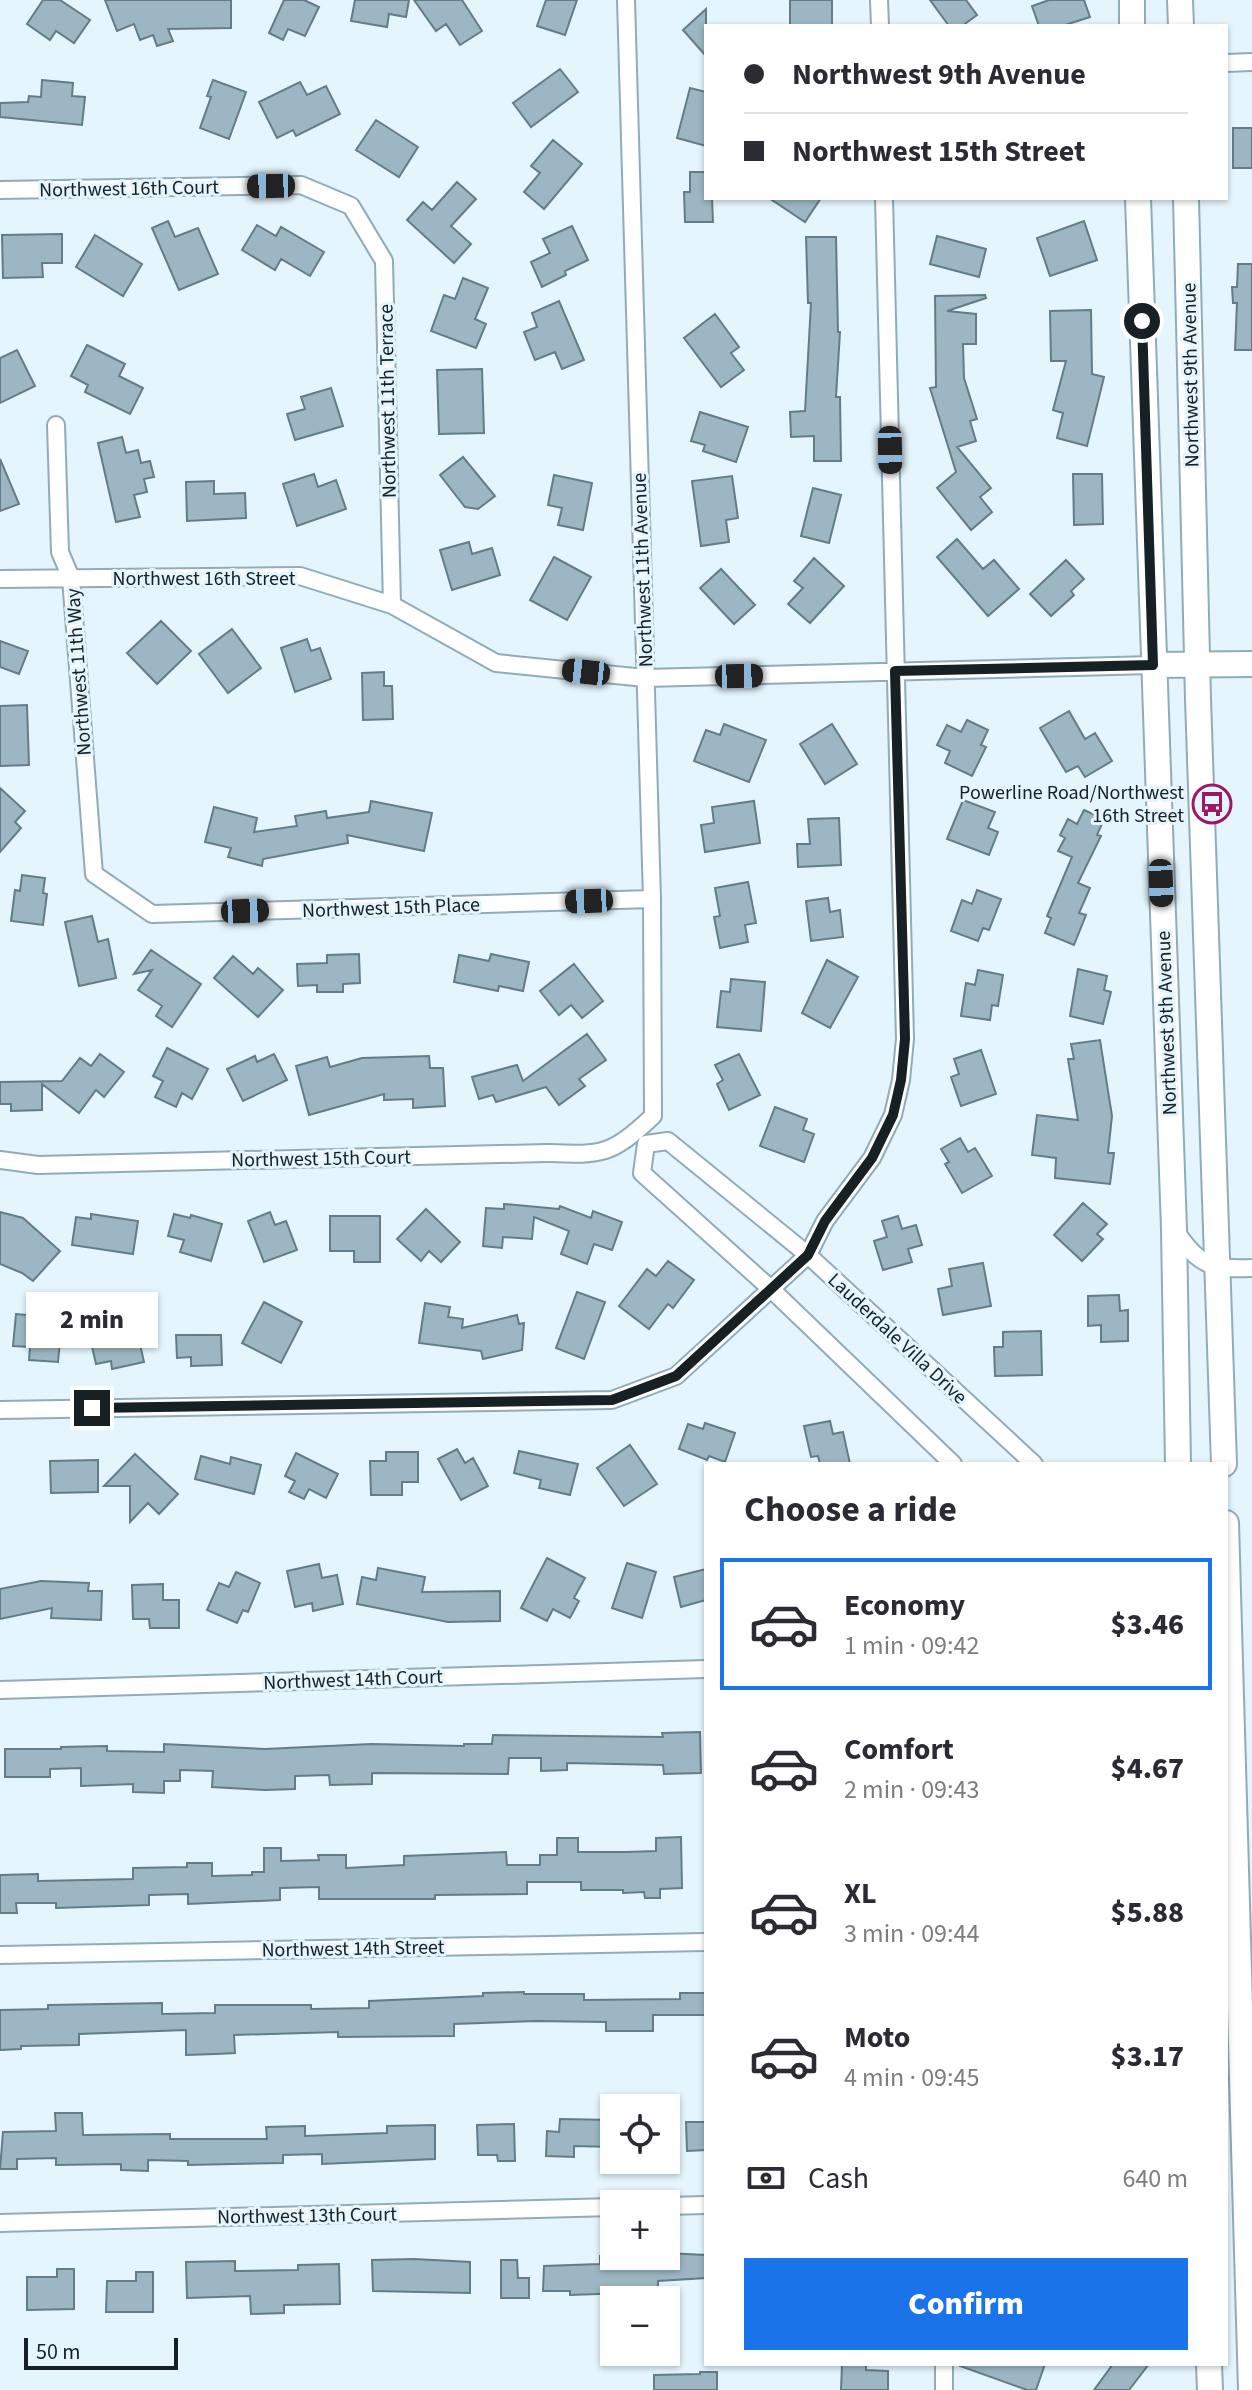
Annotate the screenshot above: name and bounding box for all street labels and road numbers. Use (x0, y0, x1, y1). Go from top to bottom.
street label: Northwest 16th Court (39, 173, 219, 205)
street label: Northwest 9th Avenue (1175, 282, 1207, 467)
street label: Northwest 11th Terrace (372, 304, 404, 498)
street label: Northwest 11th Avenue (626, 472, 660, 668)
street label: Northwest 16th Street (113, 565, 296, 593)
street label: Northwest 11th Way (59, 587, 99, 757)
street label: Northwest 15th Place (302, 891, 481, 925)
street label: Northwest 9th Avenue (1150, 930, 1184, 1116)
street label: Northwest 15th Court (231, 1143, 411, 1175)
street label: Lauderdale Villa Drive (821, 1267, 973, 1411)
street label: Northwest 14th Court (263, 1663, 444, 1697)
street label: Northwest 14th Street (261, 1933, 445, 1965)
street label: Northwest 13th Court (217, 2200, 397, 2232)

